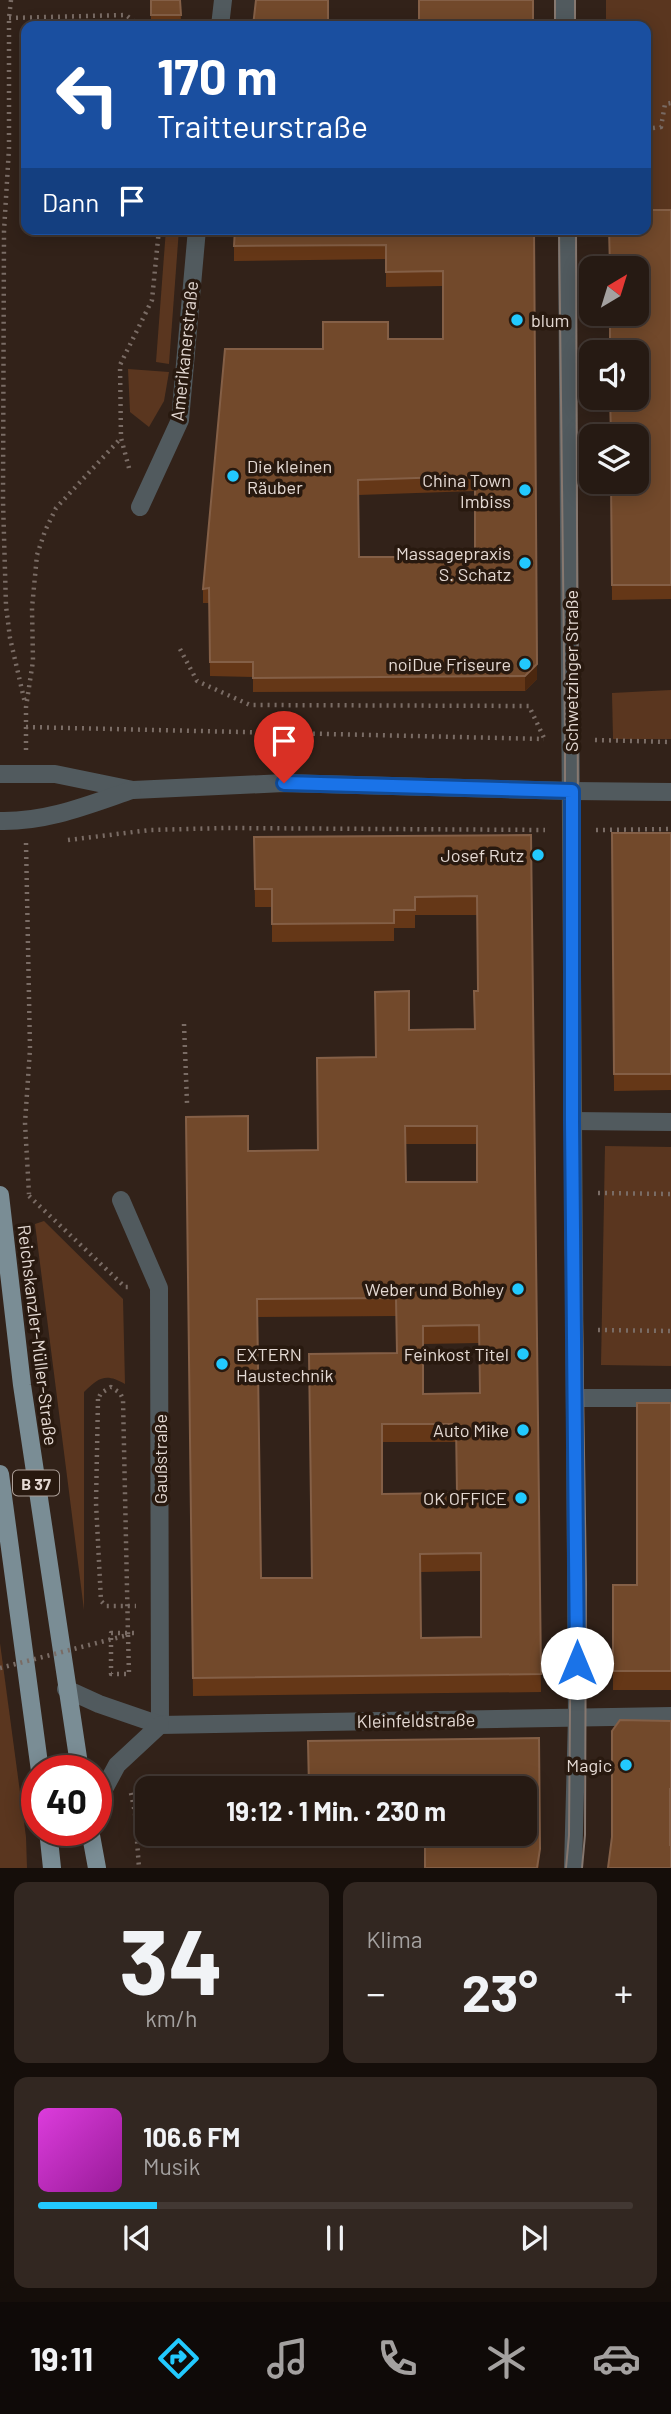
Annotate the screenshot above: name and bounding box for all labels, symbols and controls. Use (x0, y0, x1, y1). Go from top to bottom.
text: 170 m (157, 46, 277, 105)
icon: left (42, 49, 133, 140)
text: Traitteurstraße (157, 106, 368, 144)
icon: arrive (113, 182, 151, 220)
text: Dann (42, 186, 99, 217)
north arrow (579, 256, 649, 326)
map controls (579, 256, 649, 494)
street label: Amerikanerstraße (166, 280, 202, 422)
place label: blum (531, 309, 570, 331)
marker: blum (509, 312, 525, 328)
button: sound (579, 340, 649, 410)
button: layers (579, 424, 649, 494)
place label: Die kleinen Räuber (247, 455, 332, 498)
marker: Die kleinen Räuber (225, 468, 241, 484)
place label: China Town Imbiss (422, 469, 511, 512)
marker: China Town Imbiss (517, 482, 533, 498)
place label: Massagepraxis S. Schatz (396, 542, 511, 585)
marker: Massagepraxis S. Schatz (517, 555, 533, 571)
street label: Schwetzinger Straße (560, 590, 582, 752)
place label: noiDue Friseure (388, 653, 511, 675)
marker: noiDue Friseure (517, 656, 533, 672)
pin (254, 711, 314, 783)
icon: arrive (265, 722, 303, 760)
place label: Josef Rutz (440, 844, 524, 866)
marker: Josef Rutz (530, 847, 546, 863)
street label: Reichskanzler-Müller-Straße (14, 1223, 62, 1447)
place label: Weber und Bohley (365, 1278, 504, 1300)
marker: Weber und Bohley (510, 1281, 526, 1297)
place label: EXTERN Haustechnik (236, 1343, 334, 1386)
place label: Feinkost Titel (404, 1343, 509, 1365)
marker: Feinkost Titel (515, 1346, 531, 1362)
marker: EXTERN Haustechnik (214, 1356, 230, 1372)
street label: Gaußstraße (149, 1414, 171, 1504)
place label: Auto Mike (433, 1419, 509, 1441)
marker: Auto Mike (515, 1422, 531, 1438)
road number: B 37 (13, 1470, 59, 1496)
place label: OK OFFICE (423, 1487, 507, 1509)
marker: OK OFFICE (513, 1490, 529, 1506)
position arrow (540, 1626, 614, 1700)
street label: Kleinfeldstraße (356, 1708, 476, 1732)
place label: Magic (566, 1754, 612, 1776)
speed limit sign: 40 (21, 1755, 112, 1846)
marker: Magic (618, 1757, 634, 1773)
text: 19:12 · 1 Min. · 230 m (226, 1795, 446, 1826)
text: 34 (119, 1904, 223, 2013)
text: Klima (367, 1925, 422, 1953)
text: 23° (462, 1960, 538, 2022)
text: − (367, 1969, 386, 2015)
text: + (614, 1969, 633, 2015)
text: km/h (145, 2004, 197, 2032)
text: 106.6 FM (143, 2121, 240, 2152)
text: Musik (143, 2152, 200, 2180)
icon: previous (118, 2219, 156, 2257)
icon: pause (316, 2219, 354, 2257)
icon: next (515, 2219, 553, 2257)
icon: directions (154, 2334, 203, 2383)
icon: music (263, 2334, 312, 2383)
icon: phone (373, 2334, 422, 2383)
icon: climate (482, 2334, 531, 2383)
icon: car (592, 2334, 641, 2383)
text: 19:11 (30, 2339, 93, 2377)

